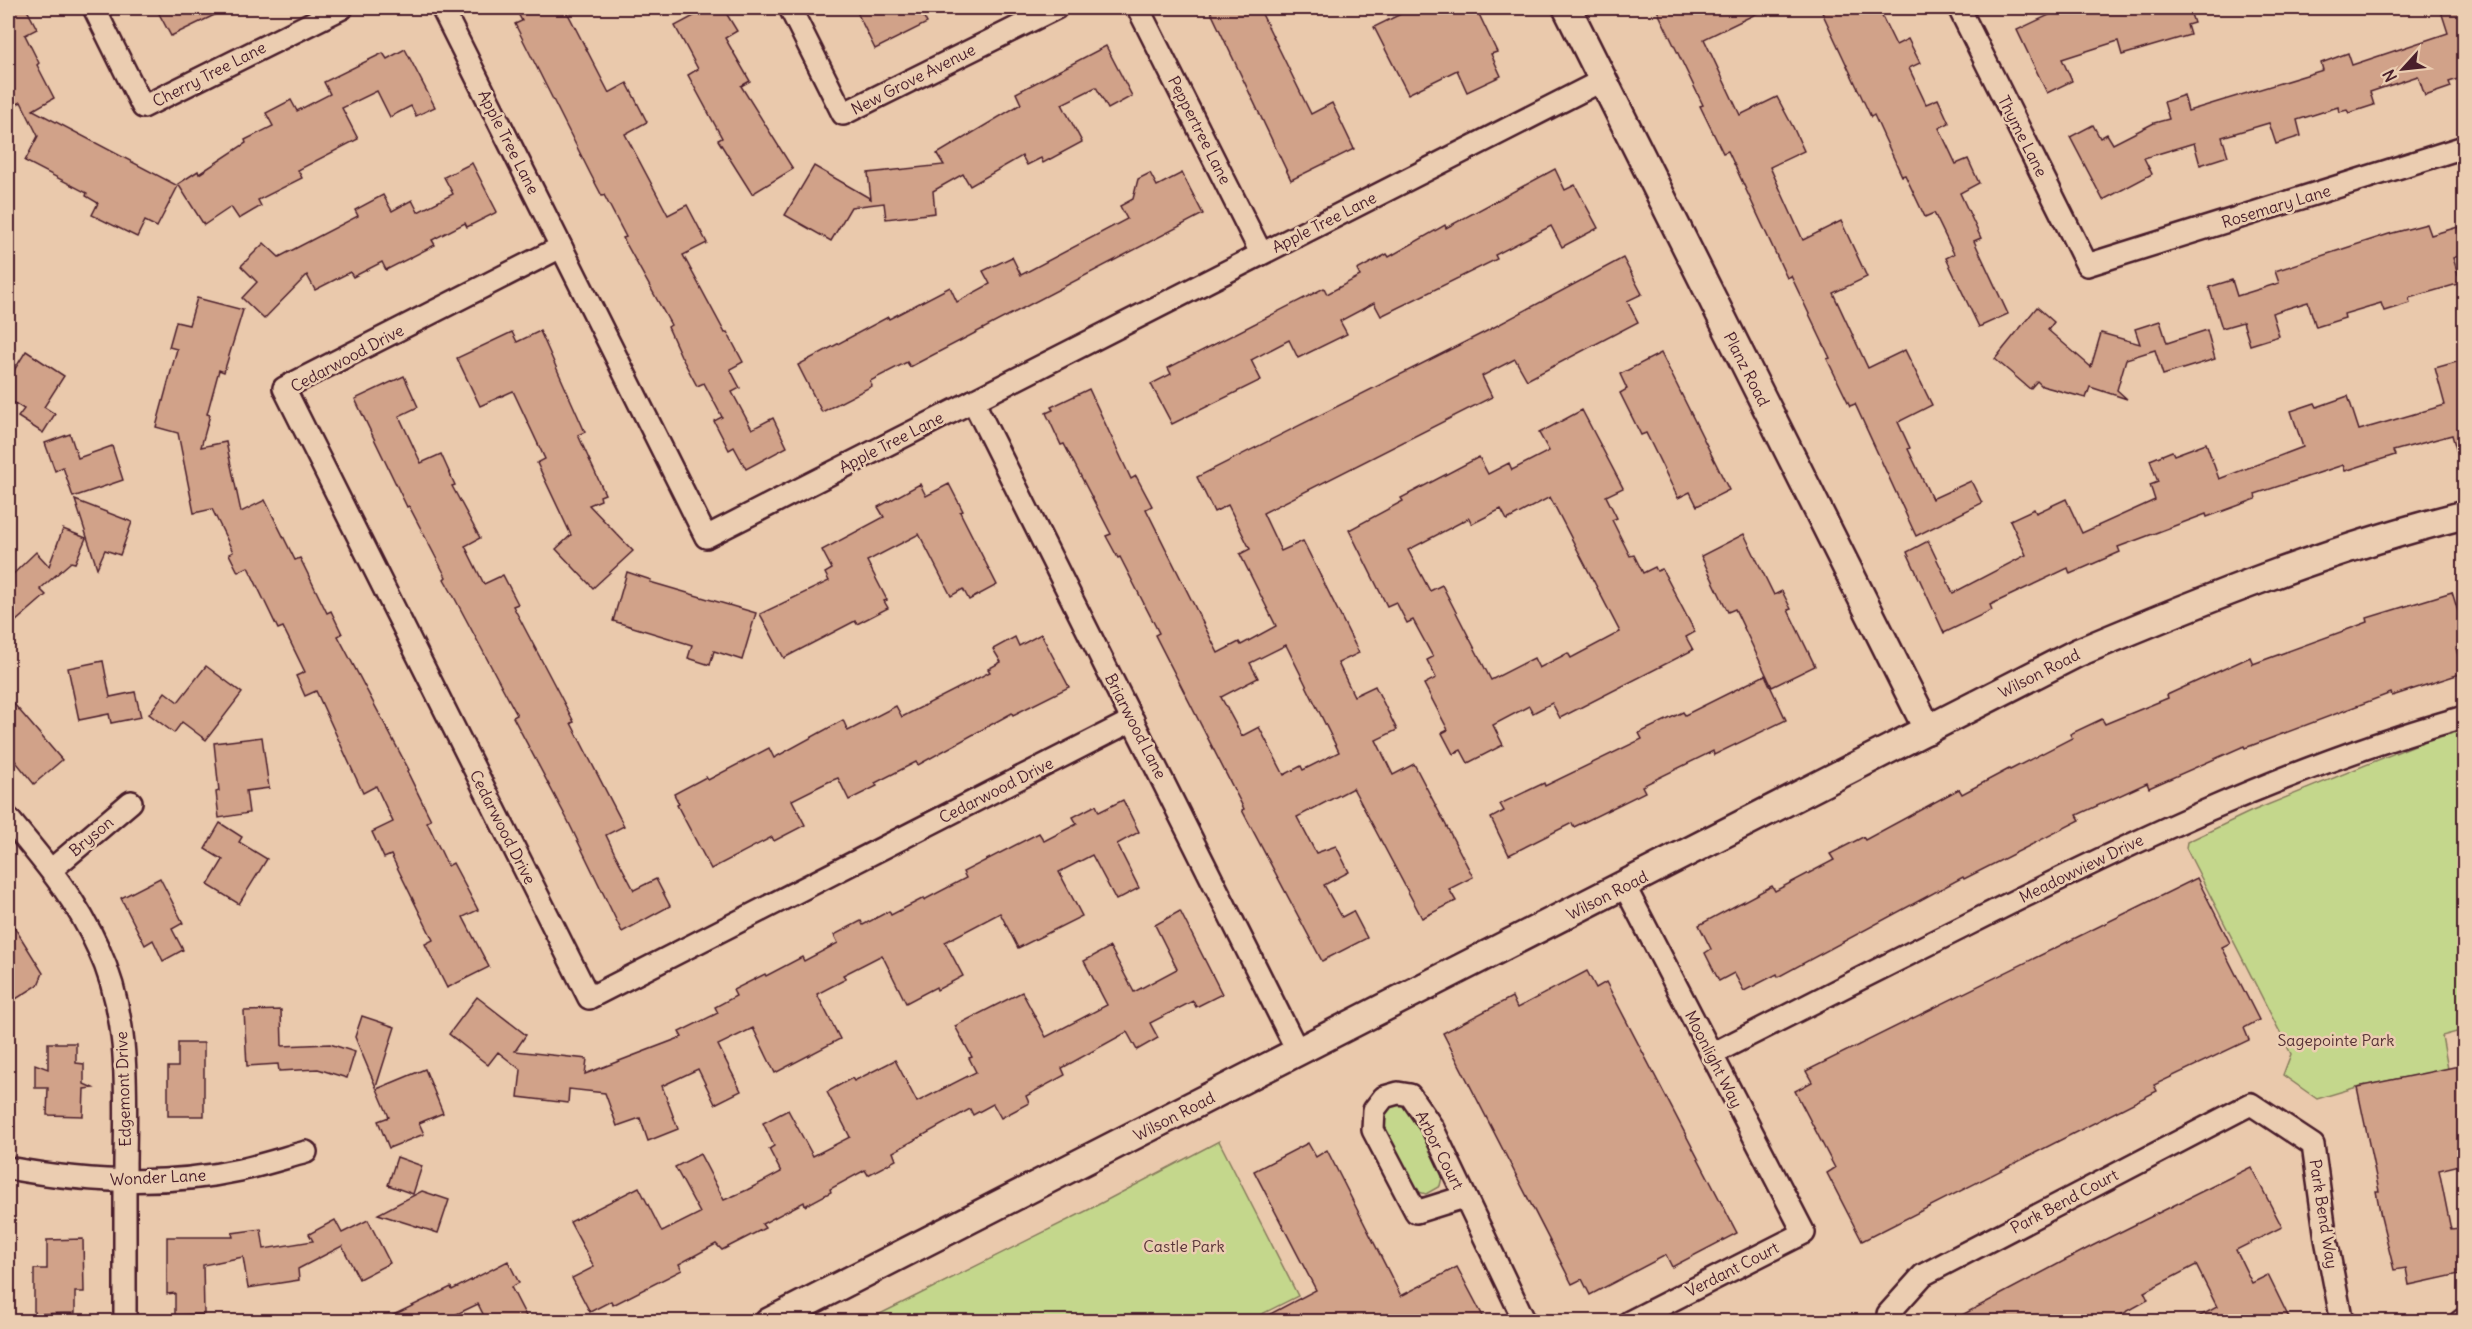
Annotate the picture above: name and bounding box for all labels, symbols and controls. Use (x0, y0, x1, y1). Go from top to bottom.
street label: Cherry Tree Lane (149, 37, 269, 111)
street label: New Grove Avenue (848, 39, 978, 119)
north arrow (2373, 39, 2433, 99)
text: N (2378, 66, 2401, 85)
street label: Peppertree Lane (1164, 72, 1236, 188)
street label: Apple Tree Lane (474, 86, 544, 198)
street label: Thyme Lane (1994, 92, 2052, 180)
street label: Rosemary Lane (2219, 180, 2333, 232)
street label: Apple Tree Lane (1268, 187, 1380, 257)
street label: Cedarwood Drive (287, 320, 407, 396)
street label: Planz Road (1720, 329, 1774, 409)
street label: Apple Tree Lane (835, 407, 947, 477)
street label: Wilson Road (1995, 644, 2083, 702)
street label: Briarwood Lane (1101, 670, 1171, 782)
street label: Cedarwood Drive (936, 753, 1056, 827)
street label: Cedarwood Drive (466, 767, 540, 887)
street label: Bryson (65, 812, 117, 860)
street label: Meadowview Drive (2016, 829, 2146, 907)
street label: Wilson Road (1563, 866, 1651, 924)
street label: Moonlight Way (1681, 1007, 1747, 1111)
park label: Sagepointe Park (2277, 1030, 2395, 1050)
street label: Edgemont Drive (111, 1031, 135, 1147)
street label: Wilson Road (1130, 1087, 1218, 1145)
street label: Arbor Court (1412, 1107, 1469, 1193)
street label: Park Bend Way (2305, 1158, 2343, 1270)
street label: Wonder Lane (109, 1164, 207, 1190)
street label: Park Bend Court (2007, 1164, 2122, 1238)
park label: Castle Park (1143, 1236, 1225, 1256)
street label: Verdant Court (1682, 1237, 1782, 1301)

